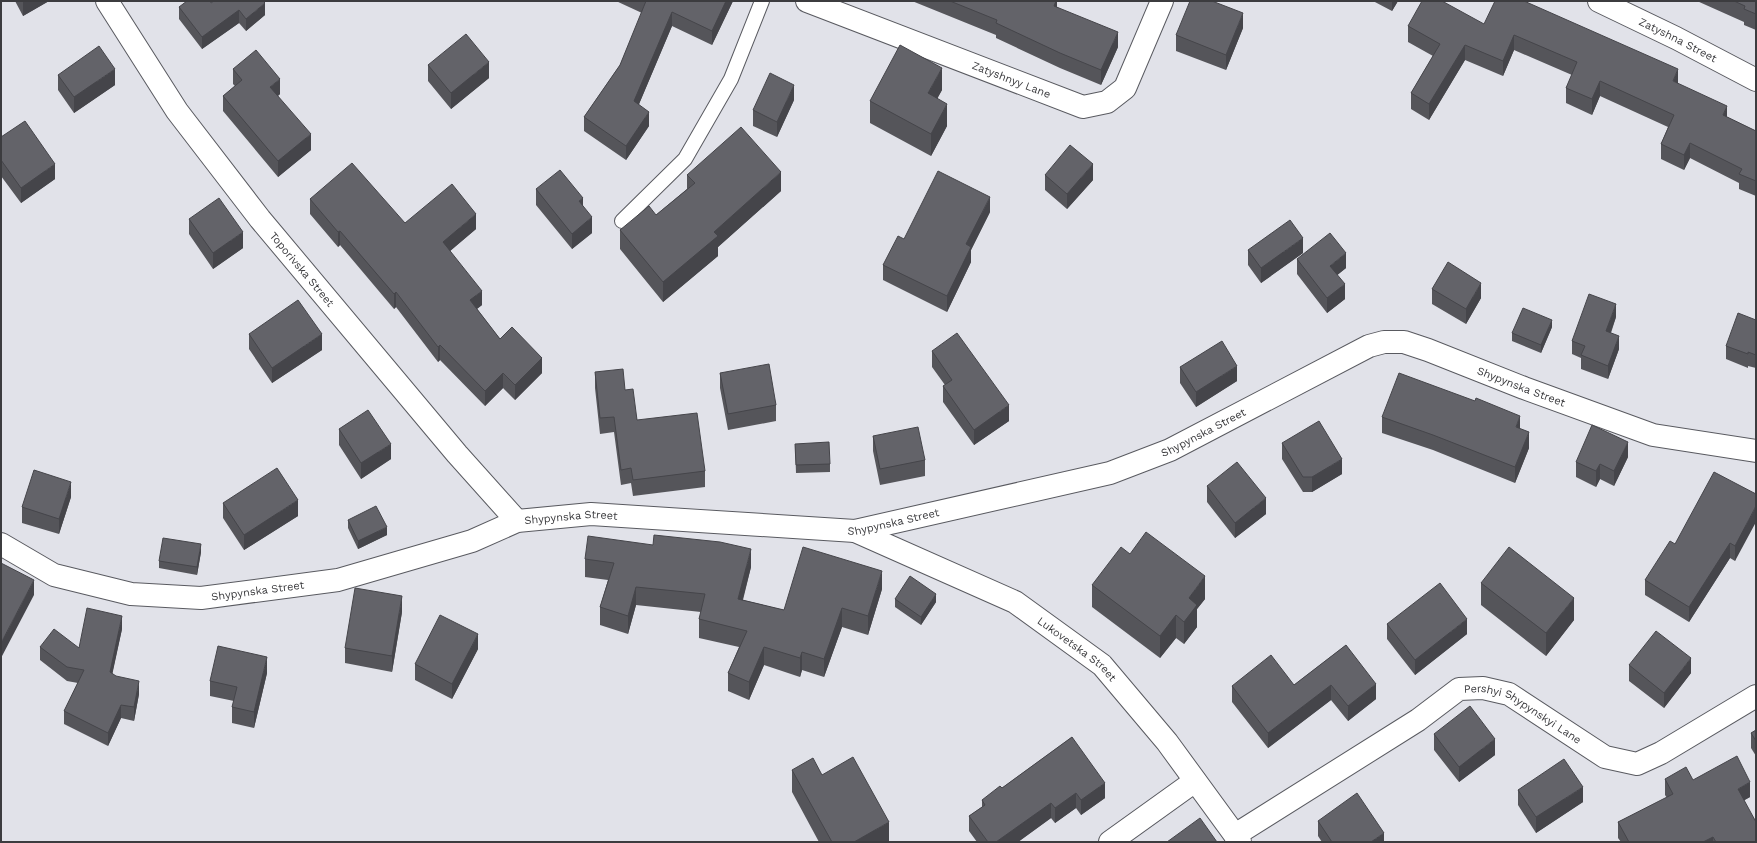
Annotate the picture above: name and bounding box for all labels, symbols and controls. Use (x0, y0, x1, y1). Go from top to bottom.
street label: Zatyshna Street (1637, 15, 1719, 65)
street label: Zatyshnyy Lane (970, 59, 1053, 101)
street label: Toporivska Street (267, 229, 337, 309)
street label: Shypynska Street (1475, 364, 1568, 409)
street label: Shypynska Street (1159, 405, 1248, 459)
street label: Shypynska Street (847, 505, 941, 537)
street label: Shypynska Street (524, 507, 618, 527)
street label: Shypynska Street (210, 578, 305, 603)
street label: Lukovetska Street (1035, 614, 1120, 684)
street label: Pershyi Shypynskyi Lane (1464, 681, 1584, 746)

